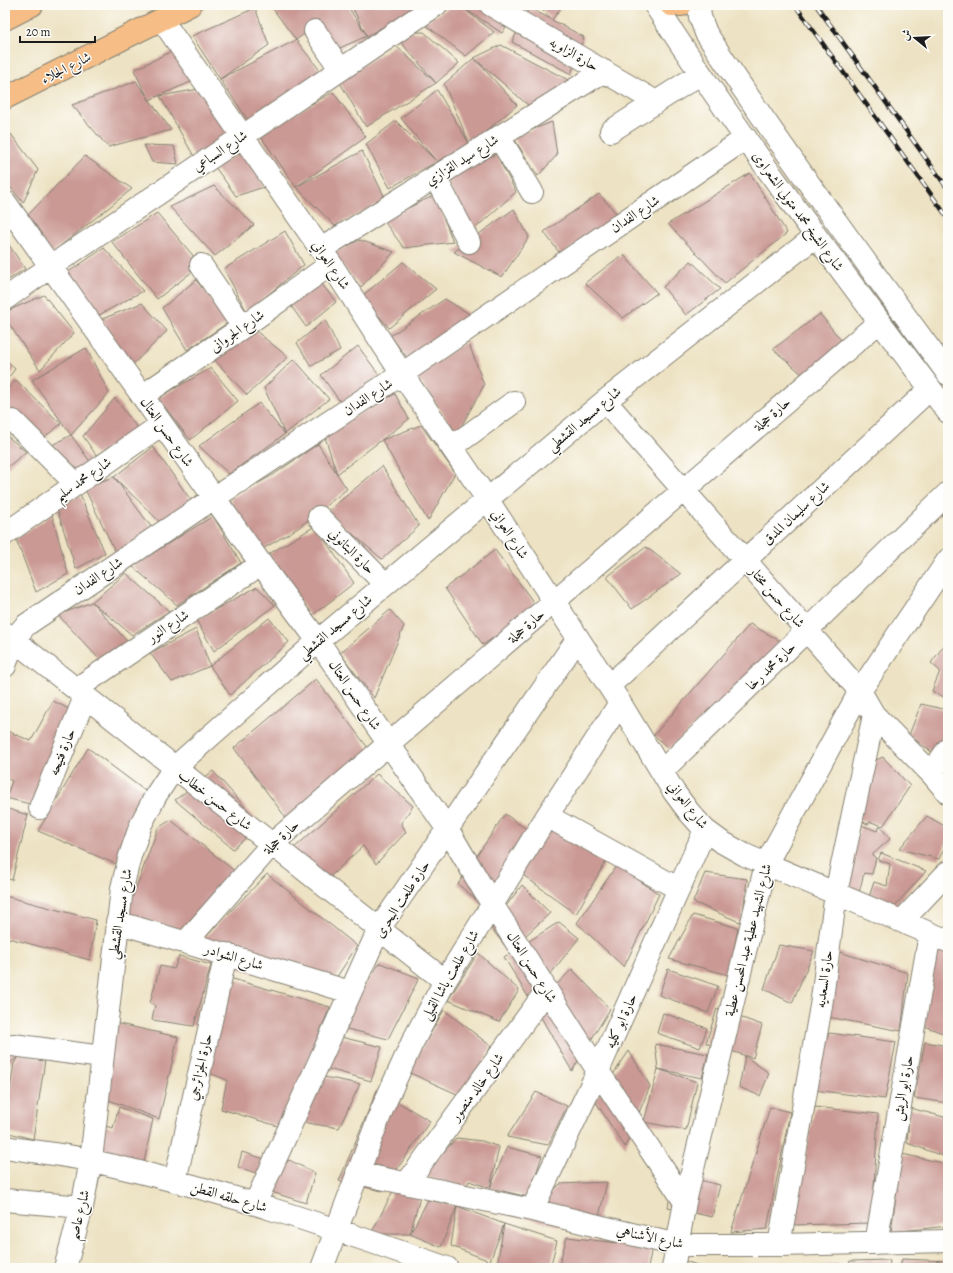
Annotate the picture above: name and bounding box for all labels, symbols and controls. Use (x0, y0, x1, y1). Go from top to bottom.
scale bar (20, 18, 95, 44)
north arrow (895, 18, 935, 58)
text: 20 m (26, 24, 50, 40)
text: ش (897, 27, 915, 43)
street label: حارة الزاويه (546, 32, 602, 76)
street label: شارع الجلاء (38, 47, 95, 90)
street label: شارع السباعي (189, 126, 252, 178)
street label: شارع سيد القزازي (422, 130, 503, 192)
street label: شارع الشيخ محمد متولي الشعراوى (745, 147, 848, 277)
street label: شارع الفدان (607, 191, 664, 239)
street label: شارع العواني (306, 237, 355, 295)
street label: شارع الجروانى (206, 305, 269, 358)
street label: شارع الفدان (340, 374, 398, 422)
street label: شارع مسجد القشطي (543, 382, 627, 458)
street label: شارع حسن العتال (134, 393, 198, 472)
street label: حارة حجلة (749, 393, 795, 436)
street label: شارع محمد سليم (51, 452, 117, 509)
street label: شارع سليمان المدق (758, 477, 835, 551)
street label: شارع العواني (485, 505, 533, 564)
street label: حارة البتانوني (323, 524, 379, 580)
street label: شارع الفدان (70, 553, 127, 601)
street label: شارع حسن مختار (742, 560, 809, 633)
street label: شارع مسجد القشطي (294, 590, 378, 666)
street label: شارع النور (142, 605, 194, 650)
street label: حارة حجلة (503, 605, 549, 648)
street label: حارة محمد رخا (742, 638, 800, 694)
street label: شارع حسن العتال (323, 656, 386, 735)
street label: حارة فتيحه (44, 726, 80, 778)
street label: شارع حسن خطاب (173, 765, 256, 836)
street label: شارع العواني (662, 777, 713, 834)
street label: حارة حجلة (258, 815, 303, 859)
street label: حارة طلعت البحرى (370, 856, 434, 942)
street label: شارع الشهيد عطية عبد المحسن عطية (720, 862, 778, 1019)
street label: شارع مسجد القشطي (103, 867, 140, 961)
street label: شارع طلعت باشا القبلى (416, 926, 485, 1025)
street label: شارع حسن العتال (501, 928, 562, 1008)
street label: شارع الشوادر (200, 939, 266, 977)
street label: حارة السعديه (811, 949, 837, 1009)
street label: حارة ابو كليه (600, 991, 642, 1051)
street label: حارة الجزائرجي (183, 1032, 219, 1103)
street label: شارع خالد منصور (445, 1049, 510, 1128)
street label: حارة ابو الريش (888, 1054, 918, 1122)
street label: شارع حلقه القطن (188, 1177, 270, 1219)
street label: شارع عاصم (64, 1188, 98, 1243)
street label: شارع الأشناهي (614, 1220, 686, 1255)

